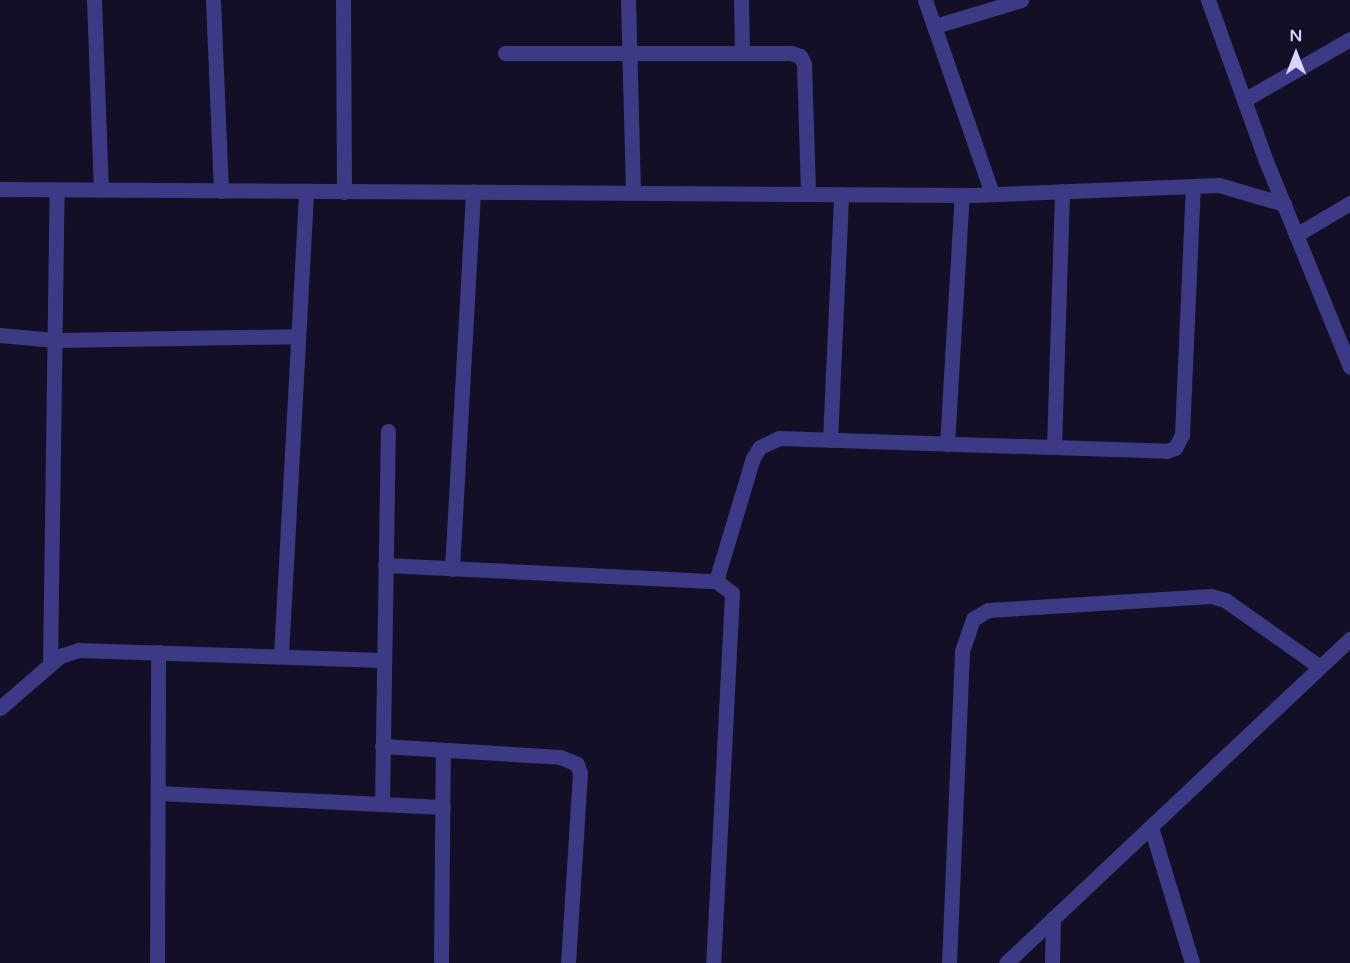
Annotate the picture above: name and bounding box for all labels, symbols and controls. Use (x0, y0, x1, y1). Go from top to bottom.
north arrow (1266, 24, 1326, 84)
text: N (1290, 26, 1302, 46)

